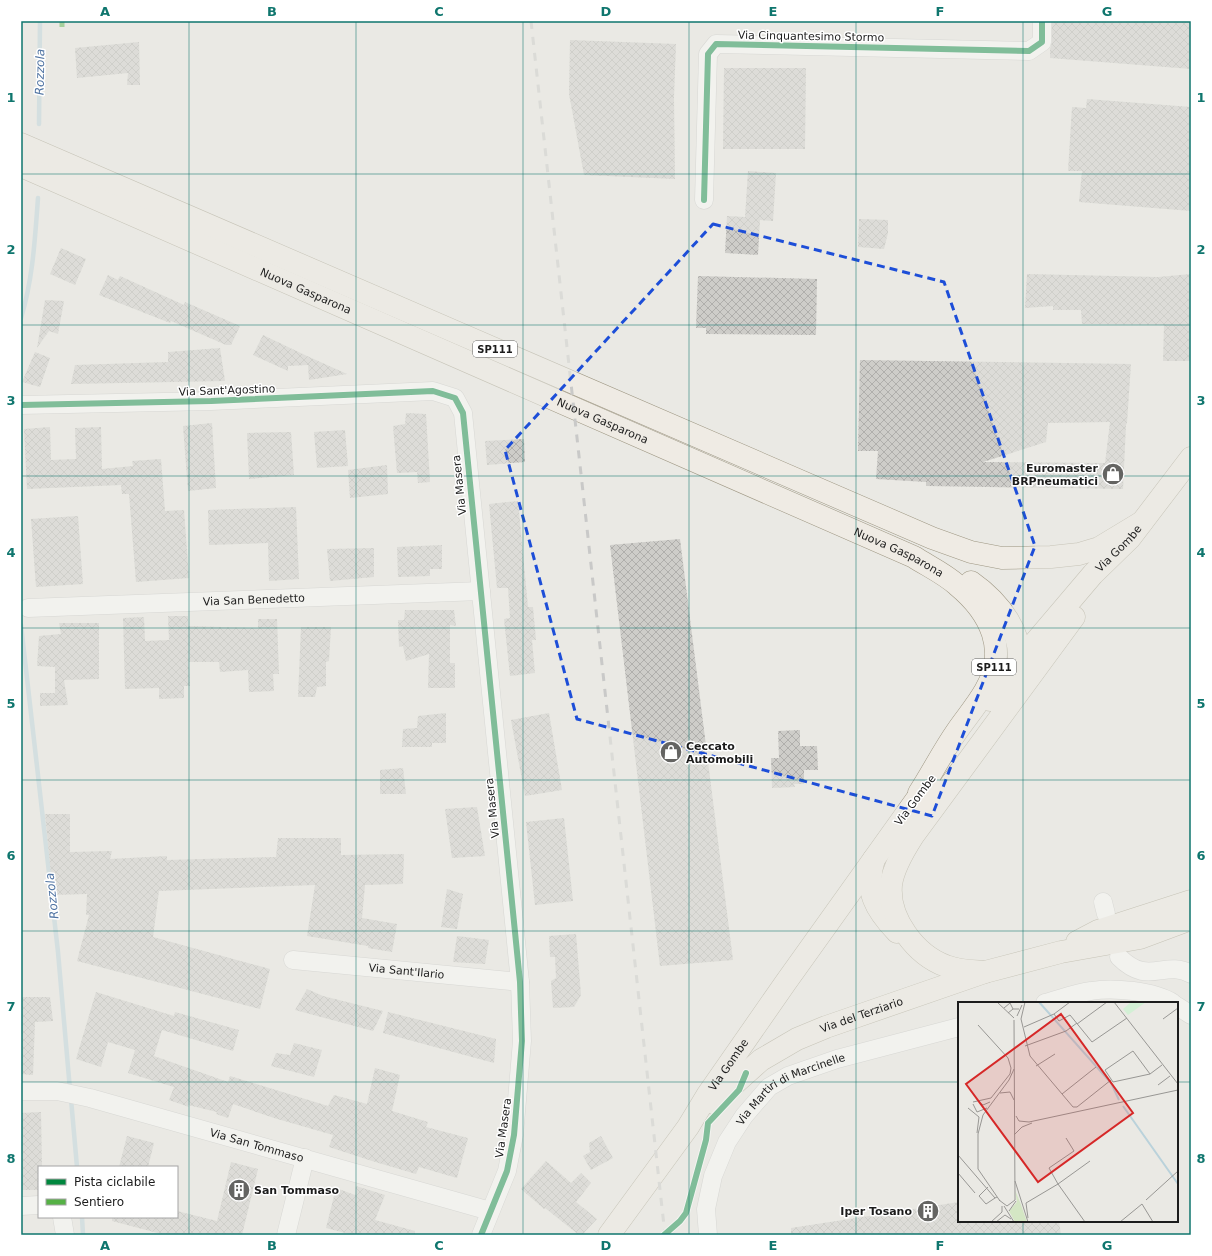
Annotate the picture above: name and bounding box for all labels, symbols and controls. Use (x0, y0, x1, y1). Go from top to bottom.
text: A (100, 4, 110, 19)
text: B (267, 4, 277, 19)
text: C (434, 4, 444, 19)
text: D (601, 4, 612, 19)
text: E (769, 4, 777, 19)
text: F (936, 4, 944, 19)
text: G (1102, 4, 1112, 19)
street label: Via Cinquantesimo Stormo (738, 29, 885, 44)
water label: Rozzola (33, 49, 47, 95)
text: 1 (6, 90, 16, 105)
text: 1 (1196, 90, 1206, 105)
text: 2 (6, 242, 16, 257)
text: 2 (1196, 242, 1206, 257)
street label: Nuova Gasparona (258, 266, 353, 317)
road number: SP111 (473, 341, 517, 357)
street label: Via Sant'Agostino (178, 382, 276, 399)
text: 3 (6, 393, 16, 408)
text: 3 (1196, 393, 1206, 408)
street label: Nuova Gasparona (555, 395, 650, 447)
street label: Via Masera (450, 454, 469, 516)
shop icon: Euromaster BRPneumatici (1100, 461, 1126, 487)
place label: Euromaster BRPneumatici (1012, 462, 1099, 488)
street label: Via Gombe (1093, 522, 1145, 575)
street label: Nuova Gasparona (852, 525, 946, 580)
text: 4 (6, 545, 16, 560)
text: 4 (1196, 545, 1206, 560)
street label: Via San Benedetto (203, 592, 305, 608)
road number: SP111 (972, 659, 1016, 675)
text: 5 (6, 696, 16, 711)
text: 5 (1196, 696, 1206, 711)
shop icon: Ceccato Automobili (658, 739, 684, 765)
place label: Ceccato Automobili (686, 740, 753, 766)
street label: Via Gombe (892, 772, 939, 828)
street label: Via Masera (483, 777, 502, 839)
text: 6 (6, 848, 16, 863)
text: 6 (1196, 848, 1206, 863)
water label: Rozzola (43, 872, 61, 920)
street label: Via Sant'Ilario (368, 961, 445, 982)
street label: Via del Terziario (818, 995, 905, 1036)
text: 7 (6, 999, 16, 1014)
text: 7 (1196, 999, 1206, 1014)
inset map (958, 1002, 1178, 1222)
street label: Via Gombe (706, 1036, 751, 1094)
street label: Via Martiri di Marcinelle (734, 1051, 847, 1128)
street label: Via Masera (493, 1097, 514, 1159)
street label: Via San Tommaso (208, 1126, 305, 1165)
text: 8 (6, 1151, 16, 1166)
text: 8 (1196, 1151, 1206, 1166)
legend (38, 1166, 178, 1218)
text: Pista ciclabile (74, 1175, 155, 1189)
building icon: San Tommaso (226, 1177, 252, 1203)
place label: San Tommaso (254, 1184, 339, 1197)
text: Sentiero (74, 1195, 124, 1209)
building icon: Iper Tosano (915, 1198, 941, 1224)
place label: Iper Tosano (840, 1205, 912, 1218)
text: A (100, 1238, 110, 1253)
text: B (267, 1238, 277, 1253)
text: C (434, 1238, 444, 1253)
text: D (601, 1238, 612, 1253)
text: E (769, 1238, 777, 1253)
text: F (936, 1238, 944, 1253)
text: G (1102, 1238, 1112, 1253)

